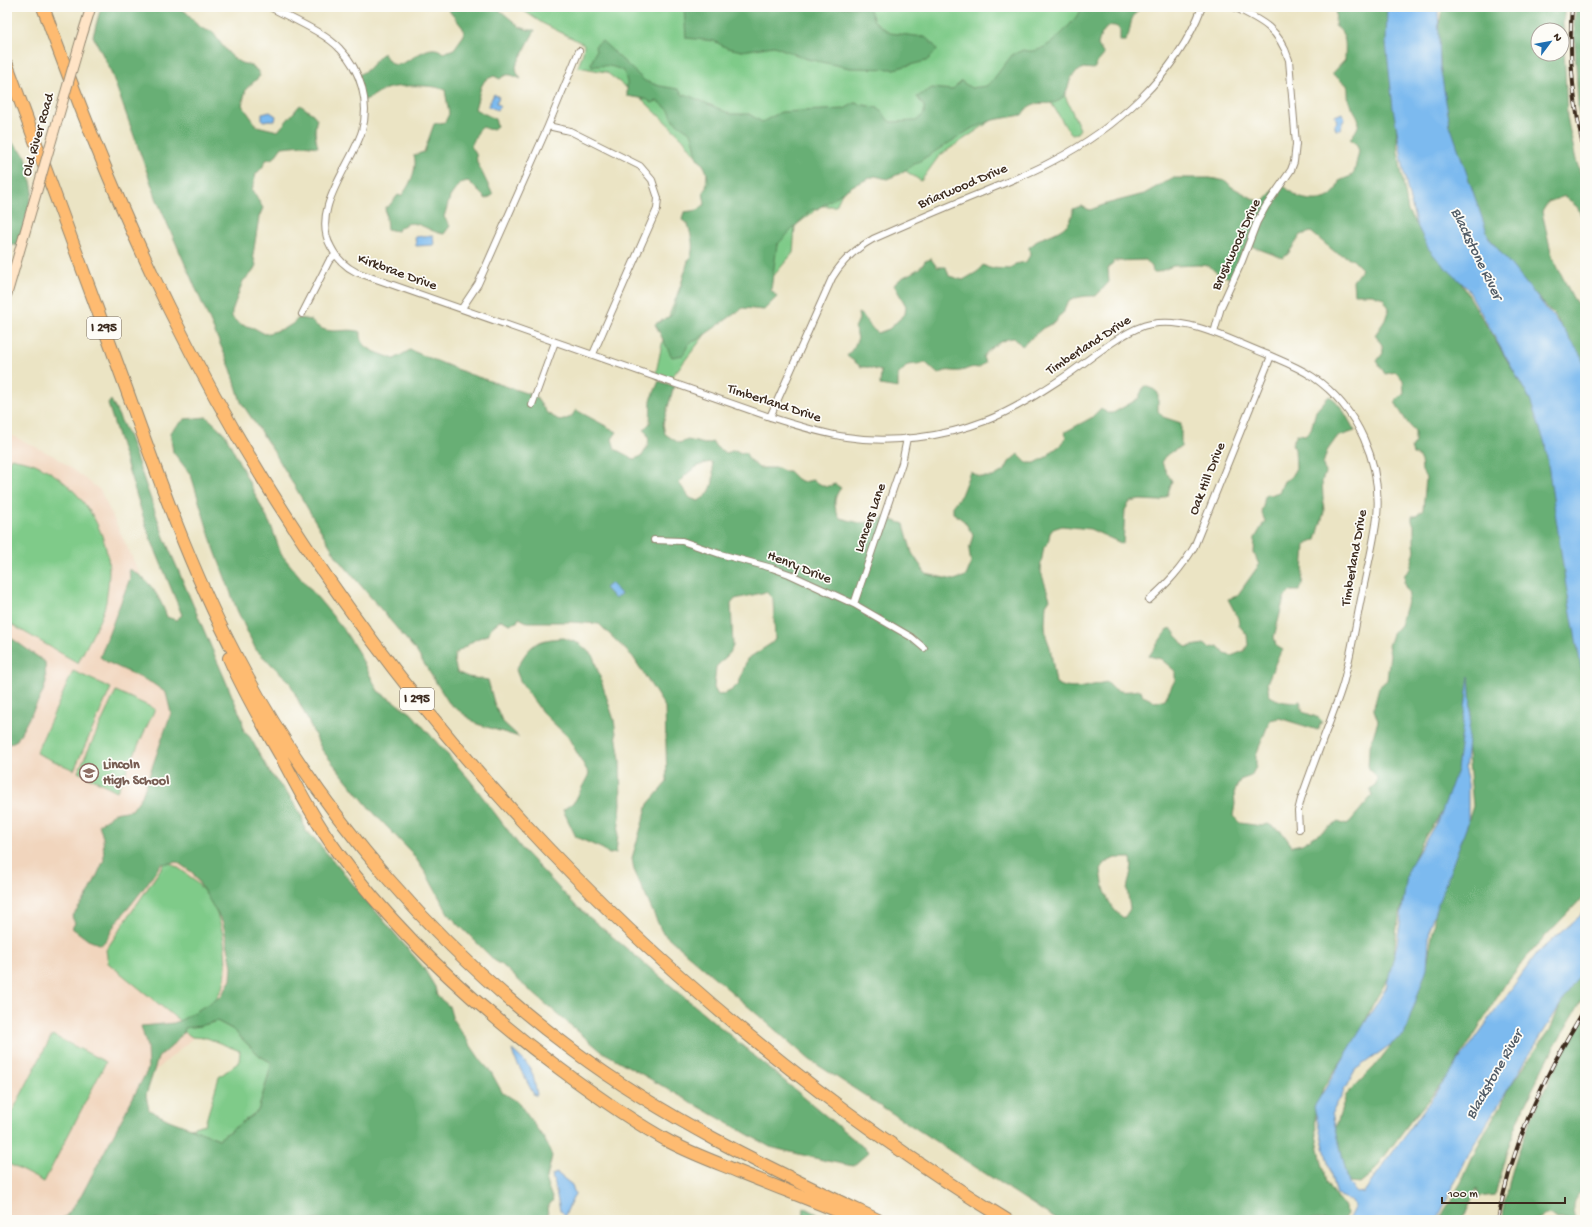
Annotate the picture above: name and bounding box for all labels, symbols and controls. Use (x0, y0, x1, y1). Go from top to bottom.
north arrow (1530, 22, 1570, 62)
text: N (1550, 32, 1564, 44)
street label: Old River Road (19, 90, 59, 179)
street label: Briarwood Drive (915, 160, 1011, 214)
street label: Brushwood Drive (1208, 196, 1266, 294)
water label: Blackstone River (1446, 205, 1507, 305)
street label: Kirkbrae Drive (355, 251, 440, 295)
street label: Timberland Drive (1043, 312, 1135, 380)
road number: I 295 (87, 317, 121, 339)
street label: Timberland Drive (724, 381, 824, 427)
street label: Oak Hill Drive (1186, 440, 1231, 518)
street label: Lancers Lane (851, 481, 891, 555)
street label: Timberland Drive (1338, 508, 1372, 608)
street label: Henry Drive (765, 547, 834, 589)
road number: I 295 (400, 688, 434, 710)
place label: Lincoln High School (103, 757, 169, 790)
school or university icon: Lincoln High School (78, 762, 100, 784)
water label: Blackstone River (1462, 1025, 1529, 1123)
scale bar (1442, 1179, 1565, 1205)
text: 100 m (1447, 1188, 1478, 1202)

